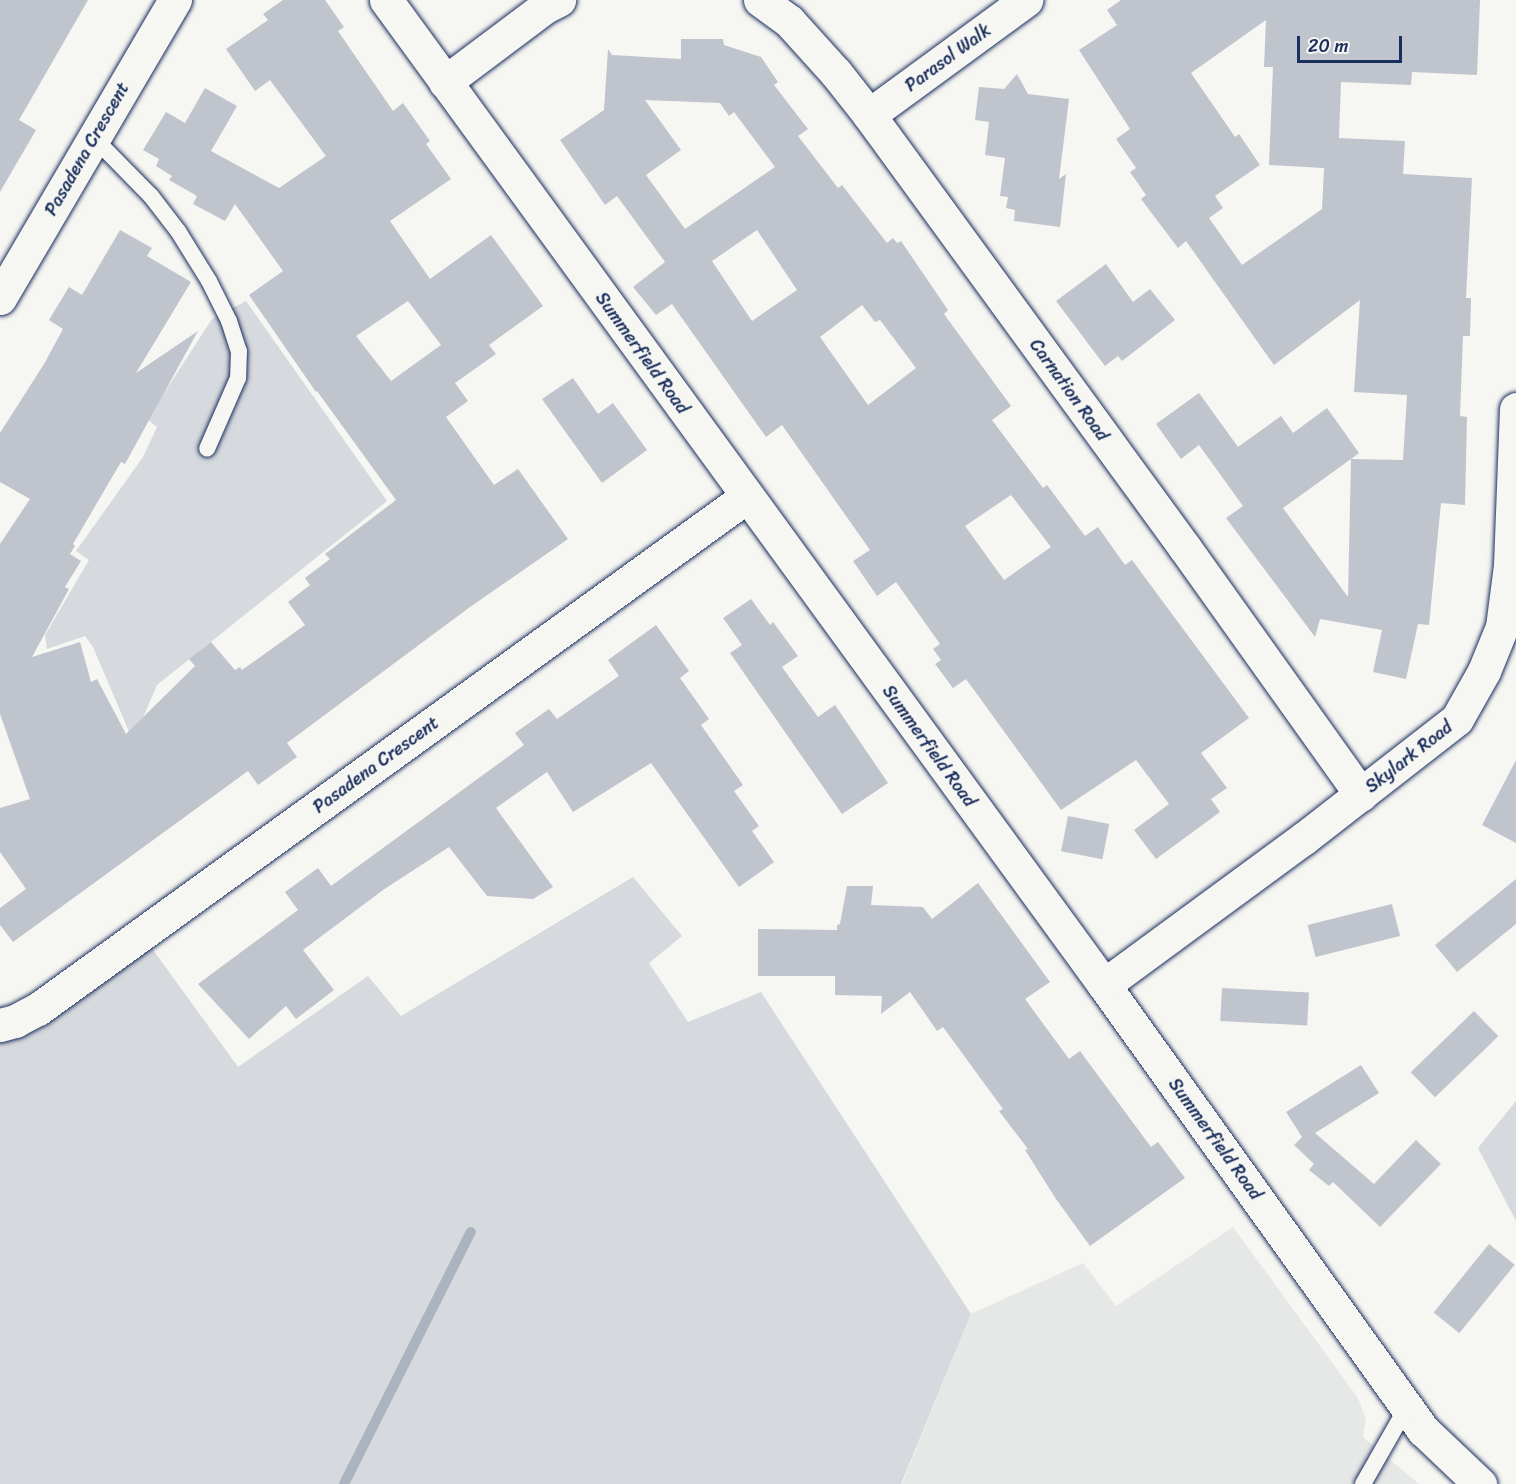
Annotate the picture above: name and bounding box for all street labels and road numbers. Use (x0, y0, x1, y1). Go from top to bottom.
street label: Parasol Walk (901, 20, 995, 96)
street label: Pasadena Crescent (40, 78, 134, 220)
street label: Summerfield Road (591, 288, 693, 418)
street label: Carnation Road (1025, 335, 1113, 445)
street label: Summerfield Road (878, 681, 980, 811)
street label: Pasadena Crescent (309, 712, 443, 818)
street label: Skylark Road (1361, 716, 1457, 798)
street label: Summerfield Road (1164, 1074, 1266, 1204)

